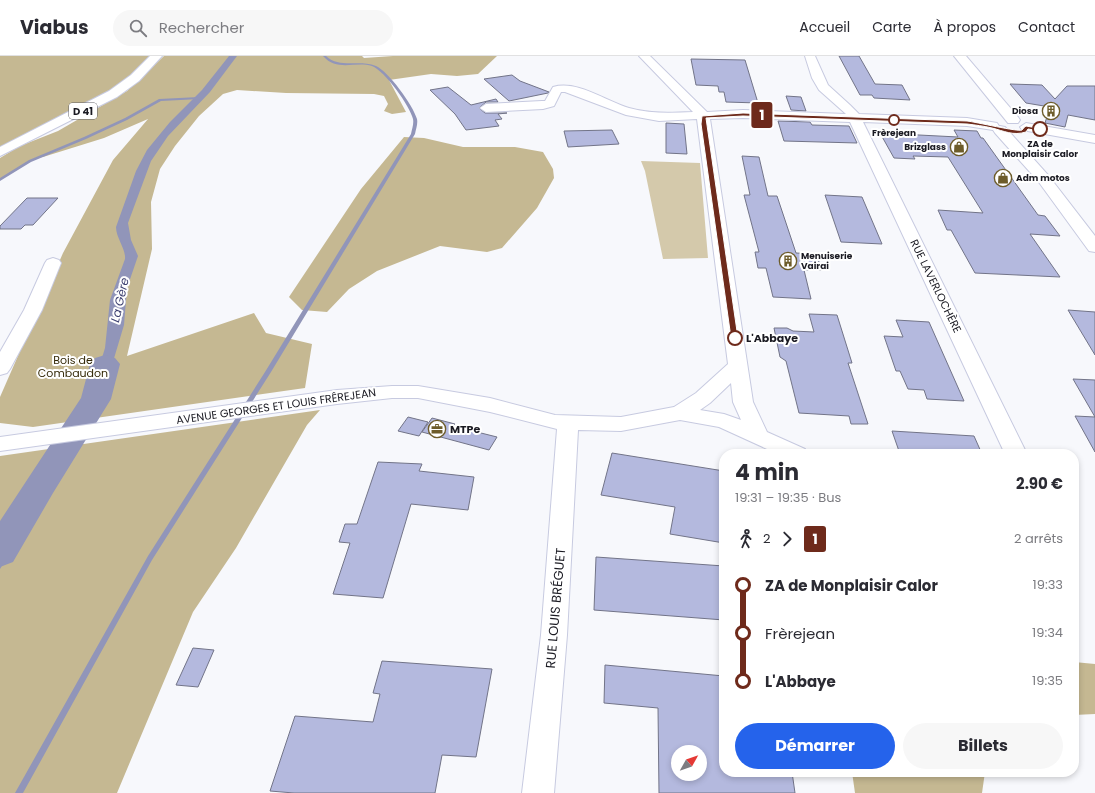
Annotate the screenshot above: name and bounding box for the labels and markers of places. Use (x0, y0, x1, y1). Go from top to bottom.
building icon: Diosa (1041, 101, 1061, 121)
place label: Diosa (1012, 105, 1038, 117)
marker: Frèrejean (888, 114, 900, 126)
marker: ZA de Monplaisir Calor (1032, 121, 1048, 137)
place label: Frèrejean (872, 127, 916, 139)
shop icon: Brizglass (949, 137, 969, 157)
place label: ZA de Monplaisir Calor (1002, 138, 1078, 160)
place label: Brizglass (904, 141, 946, 153)
shop icon: Adm motos (993, 168, 1013, 188)
place label: Adm motos (1016, 172, 1070, 184)
place label: Menuiserie Vairai (801, 250, 853, 272)
building icon: Menuiserie Vairai (778, 251, 798, 271)
marker: L'Abbaye (727, 330, 743, 346)
place label: L'Abbaye (746, 330, 798, 346)
office icon: MTPe (427, 419, 447, 439)
place label: MTPe (450, 421, 480, 437)

